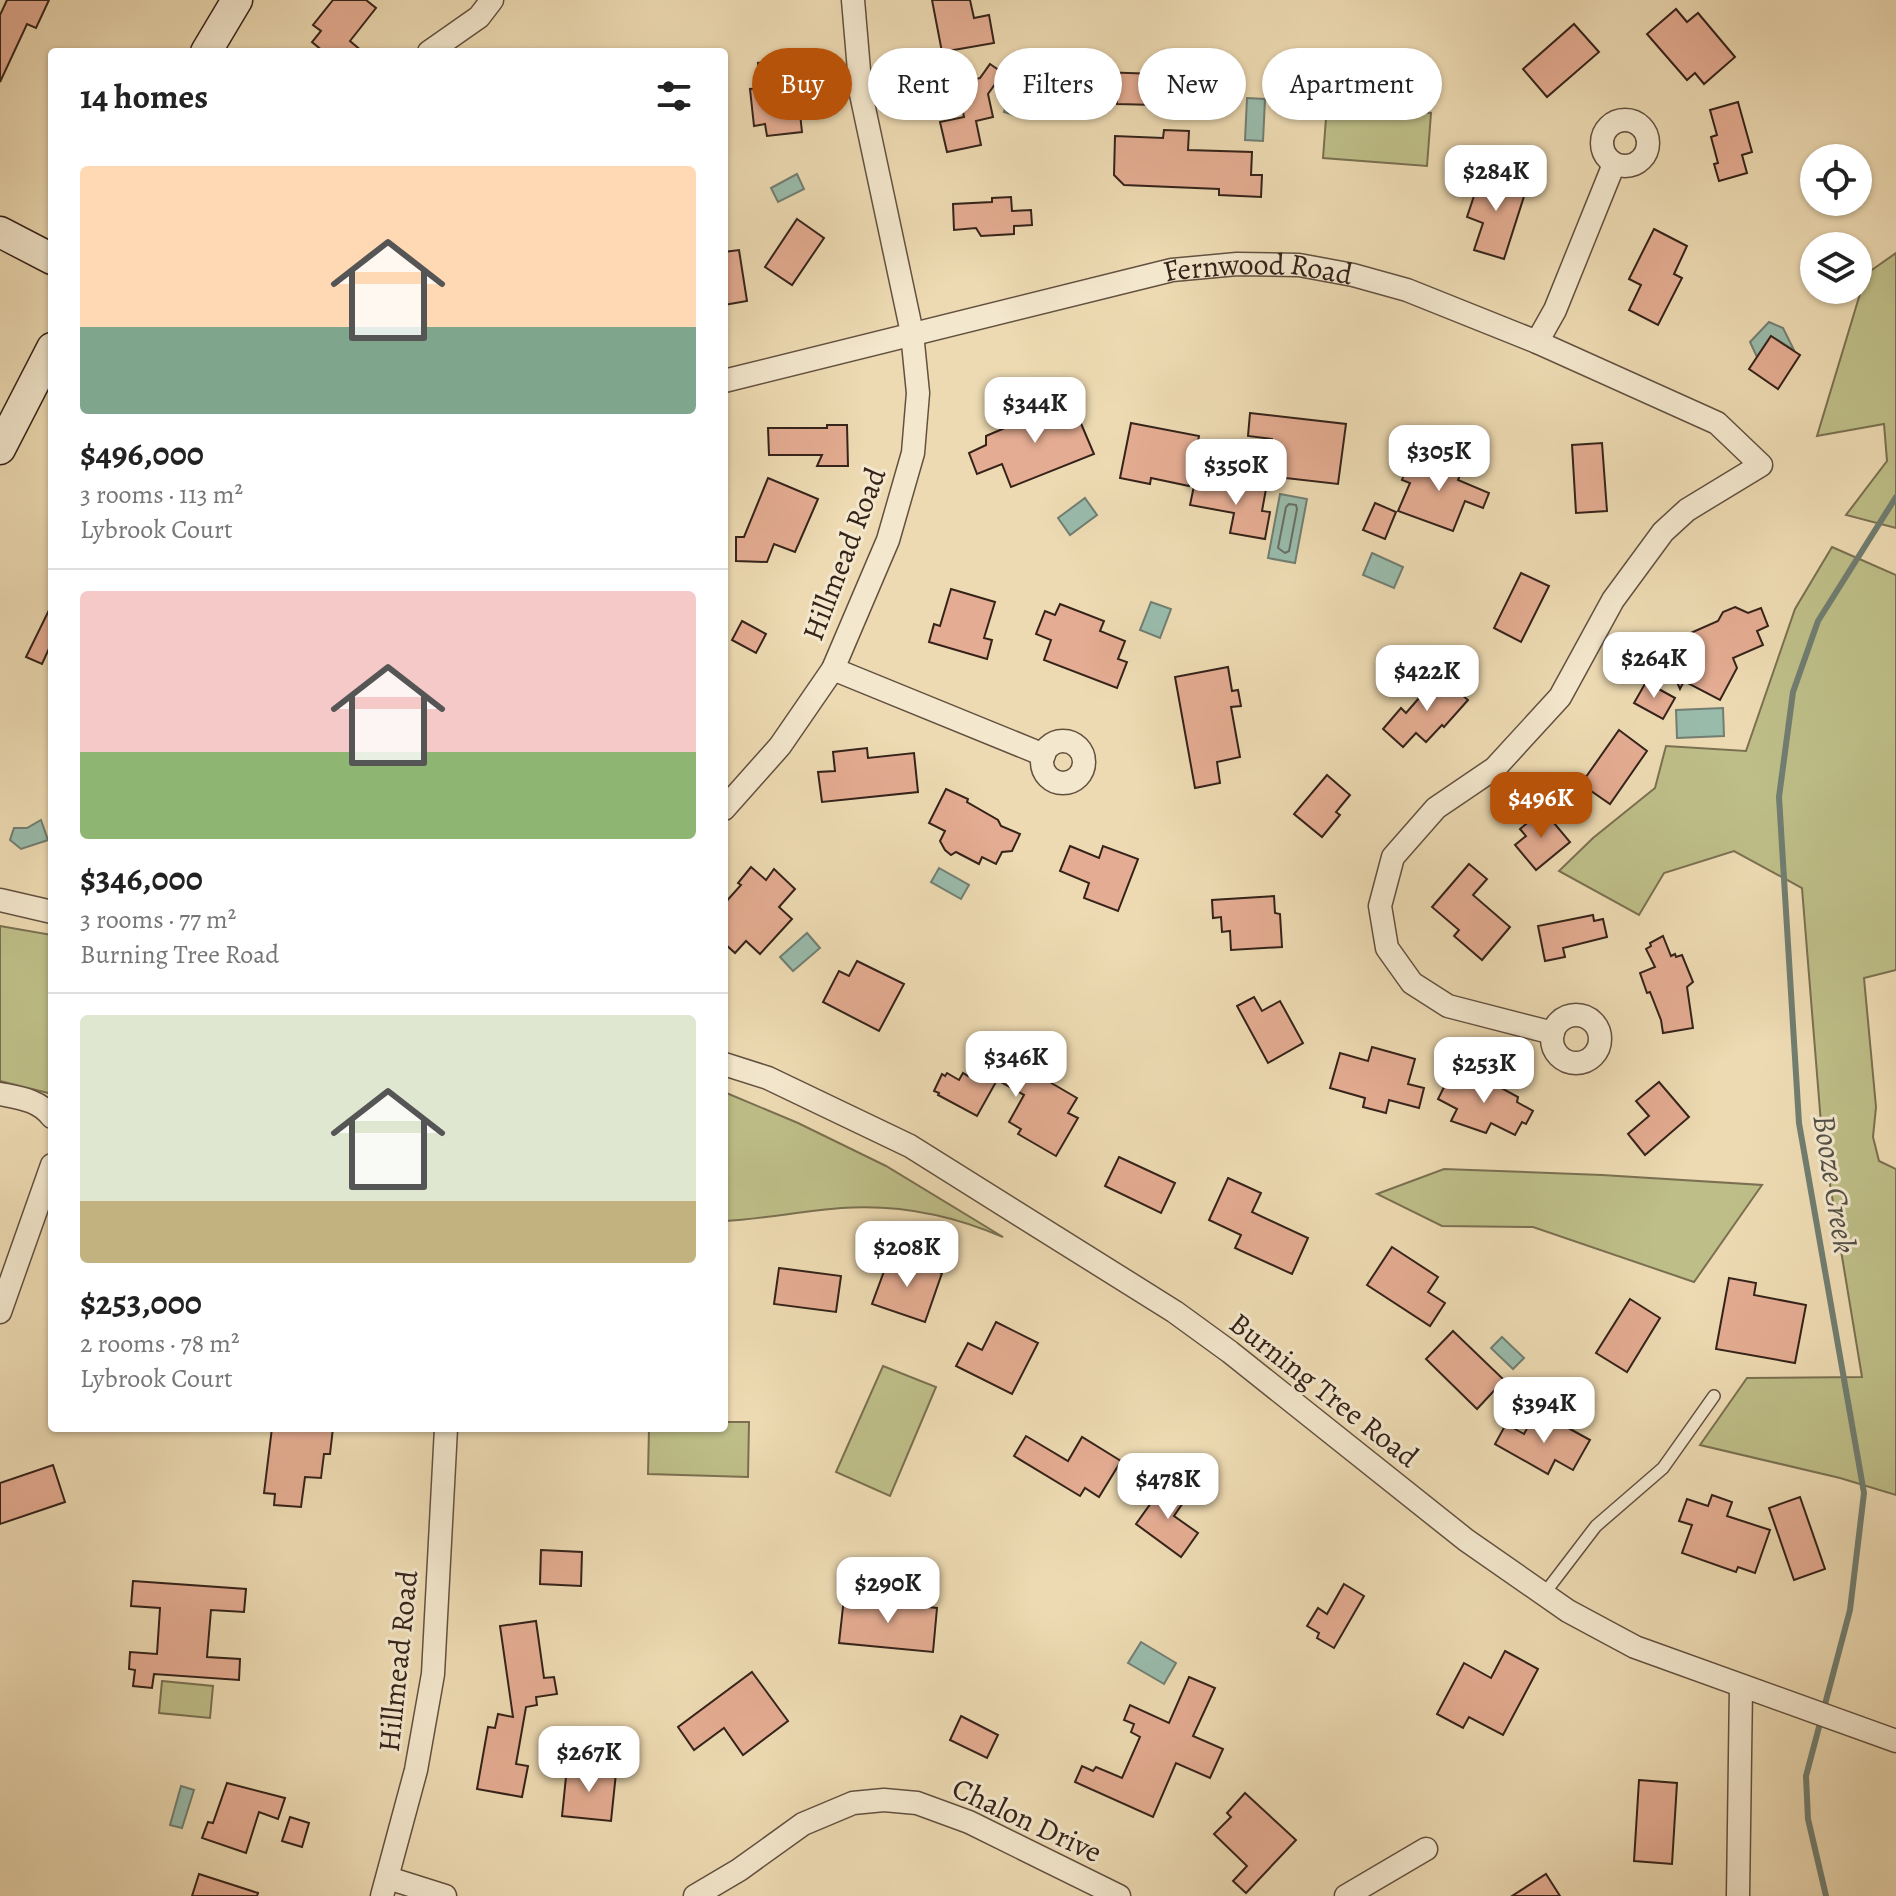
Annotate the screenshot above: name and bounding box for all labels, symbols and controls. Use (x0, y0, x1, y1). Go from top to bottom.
chip: Buy (752, 48, 852, 120)
chip: Rent (868, 48, 978, 120)
chip: Filters (994, 48, 1122, 120)
chip: New (1138, 48, 1246, 120)
chip: Apartment (1262, 48, 1442, 120)
text: 14 homes (80, 73, 208, 120)
icon: filters (652, 74, 696, 118)
map controls (1800, 144, 1872, 304)
button: locate (1800, 144, 1872, 216)
pin: $284K (1440, 145, 1552, 213)
text: $284K (1463, 153, 1529, 188)
icon: home (316, 218, 460, 362)
button: layers (1800, 232, 1872, 304)
street label: Fernwood Road (1159, 244, 1357, 295)
pin: $344K (979, 377, 1091, 445)
text: $344K (1003, 385, 1067, 420)
pin: $305K (1383, 425, 1495, 493)
text: $496,000 (80, 430, 204, 477)
text: $305K (1407, 433, 1471, 468)
pin: $350K (1180, 439, 1292, 507)
text: $350K (1204, 447, 1268, 482)
street label: Hillmead Road (793, 461, 896, 646)
text: 3 rooms · 113 m² (80, 477, 243, 512)
text: Lybrook Court (80, 512, 233, 547)
pin: $264K (1598, 632, 1710, 700)
text: $264K (1621, 640, 1687, 675)
icon: home (316, 643, 460, 787)
pin: $422K (1371, 645, 1483, 713)
text: $422K (1394, 653, 1460, 688)
pin: $496K (1485, 772, 1597, 840)
text: $496K (1508, 780, 1574, 815)
text: $346,000 (80, 855, 203, 902)
text: 3 rooms · 77 m² (80, 902, 236, 937)
text: Burning Tree Road (80, 937, 279, 972)
pin: $346K (960, 1031, 1072, 1099)
pin: $253K (1428, 1037, 1540, 1105)
text: $346K (984, 1039, 1048, 1074)
text: $253K (1452, 1045, 1516, 1080)
icon: home (316, 1067, 460, 1211)
water label: Booze Creek (1802, 1111, 1868, 1257)
pin: $208K (851, 1221, 963, 1289)
text: $208K (873, 1229, 941, 1264)
text: $253,000 (80, 1279, 202, 1326)
street label: Burning Tree Road (1221, 1303, 1428, 1477)
text: 2 rooms · 78 m² (80, 1326, 239, 1361)
text: Lybrook Court (80, 1361, 233, 1396)
pin: $394K (1488, 1377, 1600, 1445)
text: $394K (1512, 1385, 1576, 1420)
pin: $478K (1112, 1453, 1224, 1521)
text: $478K (1135, 1461, 1201, 1496)
pin: $290K (832, 1557, 944, 1625)
text: $290K (855, 1565, 921, 1600)
street label: Hillmead Road (369, 1567, 428, 1754)
pin: $267K (533, 1726, 645, 1794)
text: $267K (556, 1734, 622, 1769)
street label: Chalon Drive (946, 1768, 1108, 1872)

